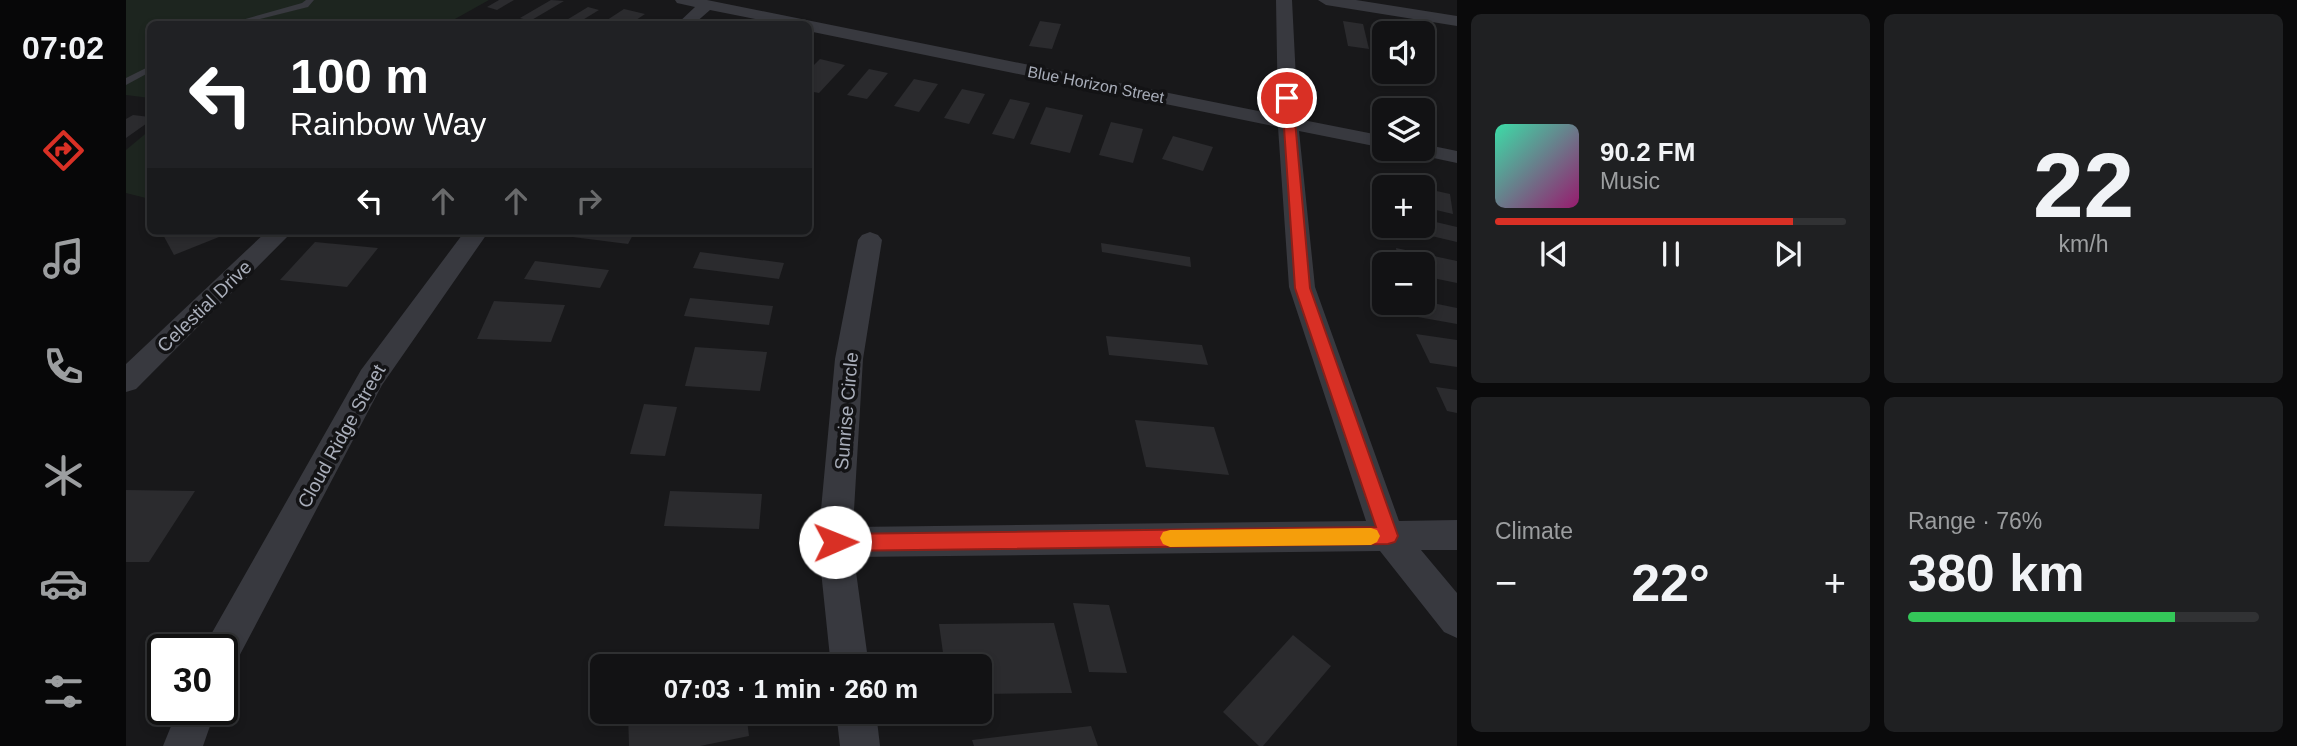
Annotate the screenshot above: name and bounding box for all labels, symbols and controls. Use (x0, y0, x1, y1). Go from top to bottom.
map controls (1372, 21, 1435, 315)
button: sound (1372, 21, 1435, 84)
text: 07:02 (22, 30, 104, 66)
icon: left (175, 49, 266, 140)
text: 100 m (290, 49, 429, 103)
street label: Blue Horizon Street (1026, 63, 1166, 106)
pin (1257, 68, 1317, 128)
icon: arrive (1268, 79, 1306, 117)
button: layers (1372, 98, 1435, 161)
text: Rainbow Way (290, 106, 486, 142)
icon: directions (39, 126, 88, 175)
text: 22 (2033, 135, 2134, 236)
text: 90.2 FM (1600, 137, 1695, 167)
text: Music (1600, 168, 1660, 194)
button: + (1372, 175, 1435, 238)
icon: left (351, 182, 389, 220)
icon: ahead (424, 182, 462, 220)
icon: ahead (497, 182, 535, 220)
icon: right (570, 182, 608, 220)
text: km/h (2059, 231, 2108, 257)
icon: music (39, 234, 88, 283)
icon: previous (1535, 235, 1573, 273)
icon: pause (1652, 235, 1690, 273)
icon: next (1769, 235, 1807, 273)
button: − (1372, 252, 1435, 315)
street label: Celestial Drive (153, 256, 256, 356)
icon: phone (39, 342, 88, 391)
street label: Sunrise Circle (831, 351, 862, 471)
street label: Cloud Ridge Street (293, 360, 390, 512)
icon: climate (39, 451, 88, 500)
position arrow (798, 505, 872, 579)
text: Range · 76% (1908, 508, 2042, 534)
text: Climate (1495, 518, 1573, 544)
text: 380 km (1908, 544, 2084, 602)
text: 22° (1631, 554, 1710, 612)
icon: car (39, 559, 88, 608)
text: − (1495, 562, 1517, 604)
text: + (1824, 562, 1846, 604)
speed limit sign: 30 (147, 634, 238, 725)
icon: filters (39, 667, 88, 716)
text: 07:03 · 1 min · 260 m (664, 674, 918, 704)

